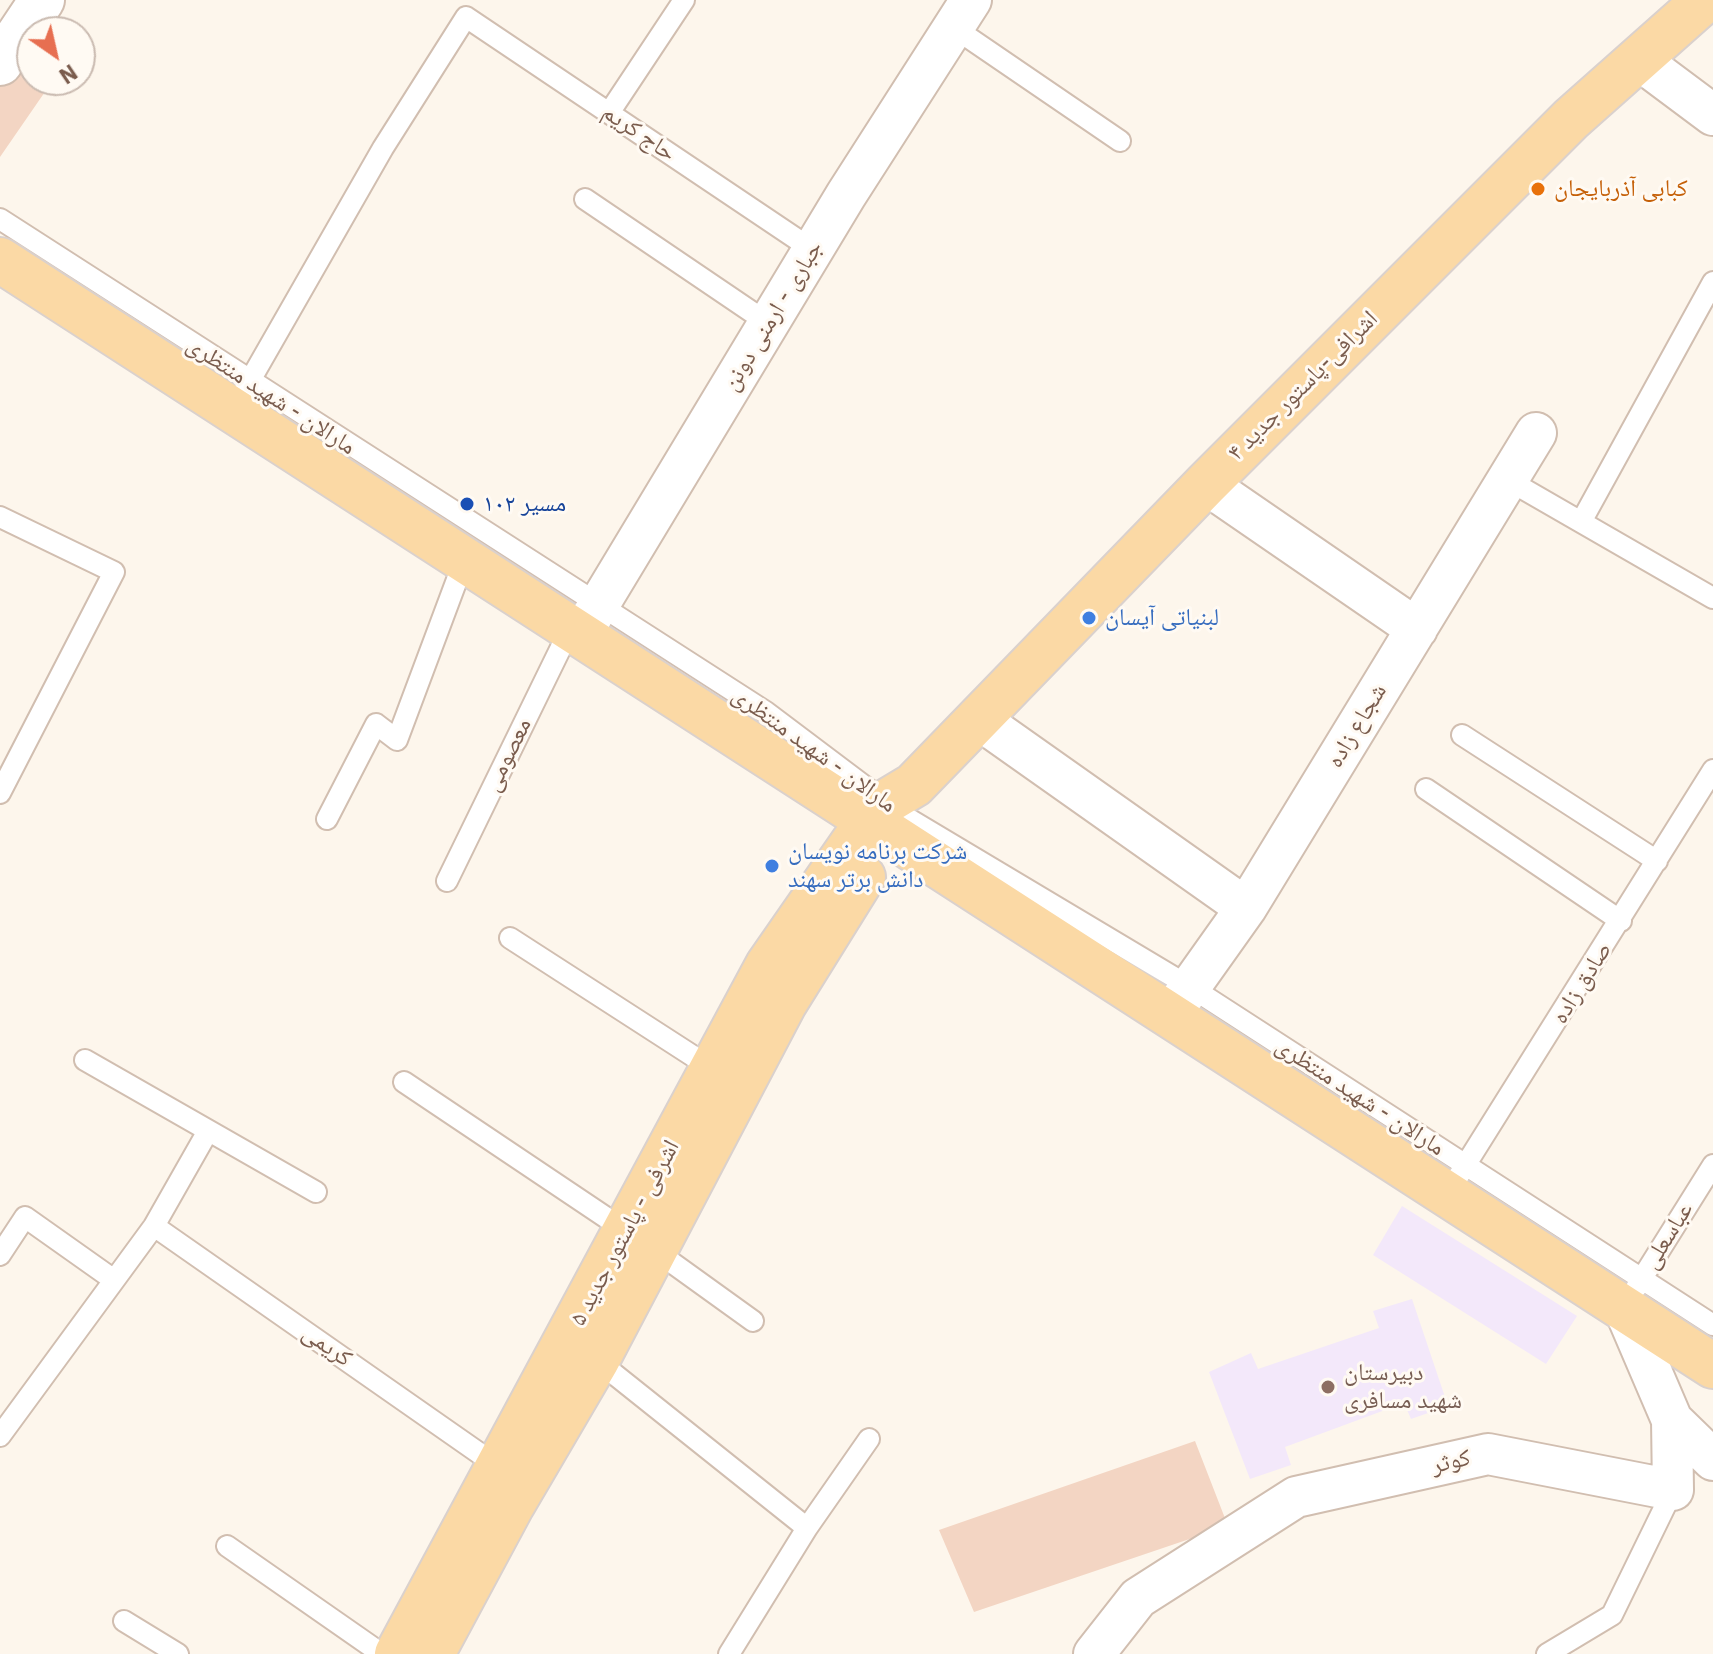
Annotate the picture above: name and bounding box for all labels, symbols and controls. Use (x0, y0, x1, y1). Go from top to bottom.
north arrow (16, 16, 96, 96)
text: N (54, 58, 83, 91)
street label: حاج کریم (597, 98, 681, 168)
place label: کبابی آذربایجان (1554, 175, 1688, 203)
marker: کبابی آذربایجان (1529, 180, 1547, 198)
street label: جباری - ارمنی دونن (717, 236, 829, 396)
street label: اشرافی-پاستور جدید ۴ (1222, 305, 1384, 467)
street label: مارالان - شهید منتظری (181, 330, 361, 462)
place label: مسیر ۱۰۲ (483, 490, 566, 518)
marker: مسیر ۱۰۲ (458, 495, 476, 513)
place label: لبنیاتی آیسان (1105, 604, 1219, 632)
marker: لبنیاتی آیسان (1080, 609, 1098, 627)
street label: شجاع زاده (1321, 679, 1393, 773)
street label: مارالان - شهید منتظری (726, 681, 902, 819)
street label: معصومی (478, 714, 538, 796)
place label: شرکت برنامه نویسان دانش برتر سهند (788, 838, 967, 894)
marker: شرکت برنامه نویسان دانش برتر سهند (763, 857, 781, 875)
street label: صادق زاده (1546, 937, 1618, 1029)
street label: مارالان - شهید منتظری (1270, 1031, 1450, 1163)
street label: اشرفی - پاستور جدید ۵ (564, 1135, 686, 1331)
street label: عباسعلی (1636, 1197, 1700, 1275)
street label: کریمی (297, 1319, 357, 1373)
place label: دبیرستان شهید مسافری (1344, 1359, 1462, 1415)
marker: دبیرستان شهید مسافری (1319, 1378, 1337, 1396)
street label: کوثر (1429, 1444, 1473, 1480)

